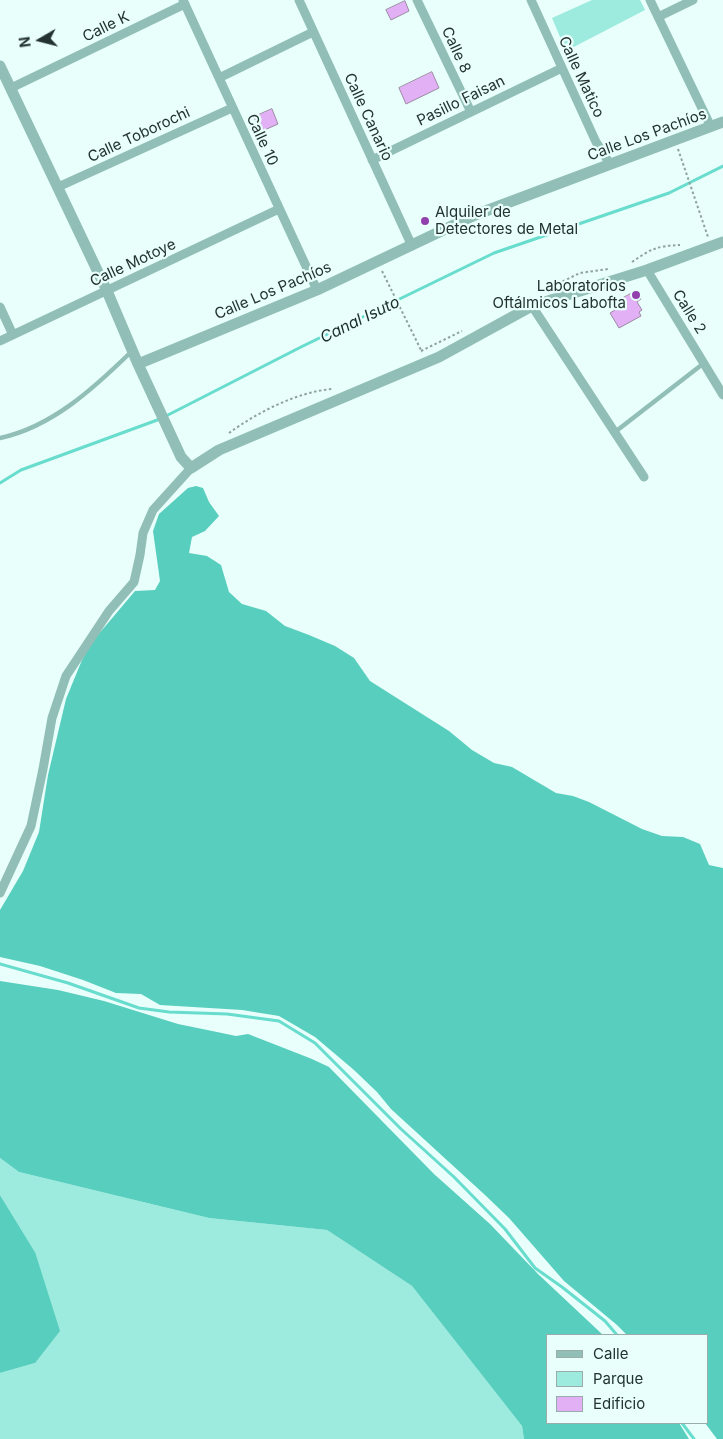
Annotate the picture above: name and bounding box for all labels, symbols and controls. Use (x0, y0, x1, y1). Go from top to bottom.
street label: Calle K (80, 8, 132, 46)
north arrow (15, 15, 65, 65)
street label: Calle 8 (438, 24, 474, 76)
street label: Calle Matico (554, 33, 608, 121)
text: N (15, 36, 34, 49)
street label: Calle Canario (340, 70, 396, 164)
street label: Pasillo Faisan (414, 72, 508, 130)
street label: Calle Toborochi (85, 103, 193, 167)
street label: Calle Los Pachíos (585, 105, 709, 165)
street label: Calle 10 (242, 111, 282, 169)
place label: Alquiler de Detectores de Metal (435, 203, 578, 238)
marker: Alquiler de Detectores de Metal (419, 215, 431, 227)
street label: Calle Motoye (87, 235, 179, 291)
street label: Calle Los Pachíos (212, 258, 334, 324)
place label: Laboratorios Oftálmicos Labofta (492, 277, 626, 312)
street label: Calle 2 (668, 287, 710, 337)
marker: Laboratorios Oftálmicos Labofta (630, 289, 642, 301)
water label: Canal Isuto (317, 293, 403, 347)
legend (546, 1334, 708, 1424)
text: Calle (593, 1344, 628, 1363)
text: Parque (593, 1369, 643, 1388)
text: Edificio (593, 1394, 645, 1413)

